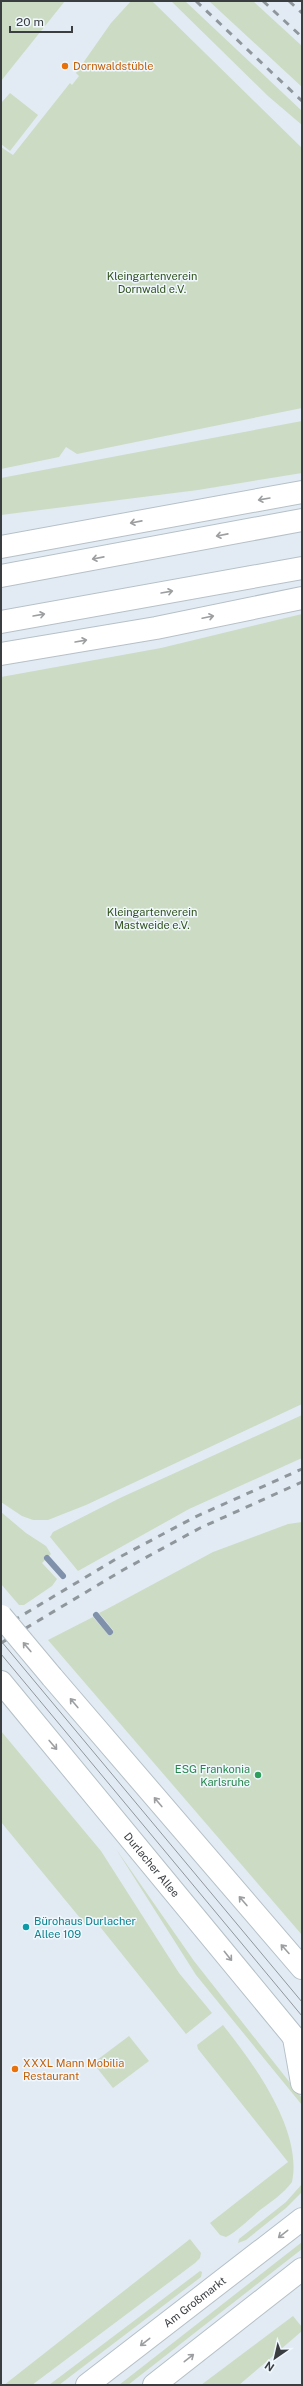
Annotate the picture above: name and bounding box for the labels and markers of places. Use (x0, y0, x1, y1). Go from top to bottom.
place label: Dornwaldstüble (73, 60, 153, 72)
marker: Dornwaldstüble (60, 61, 70, 71)
place label: ESG Frankonia Karlsruhe (175, 1763, 250, 1788)
marker: ESG Frankonia Karlsruhe (253, 1770, 263, 1780)
place label: Bürohaus Durlacher Allee 109 (34, 1915, 136, 1940)
marker: Bürohaus Durlacher Allee 109 (21, 1922, 31, 1932)
place label: XXXL Mann Mobilia Restaurant (23, 2057, 124, 2082)
marker: XXXL Mann Mobilia Restaurant (10, 2064, 20, 2074)

